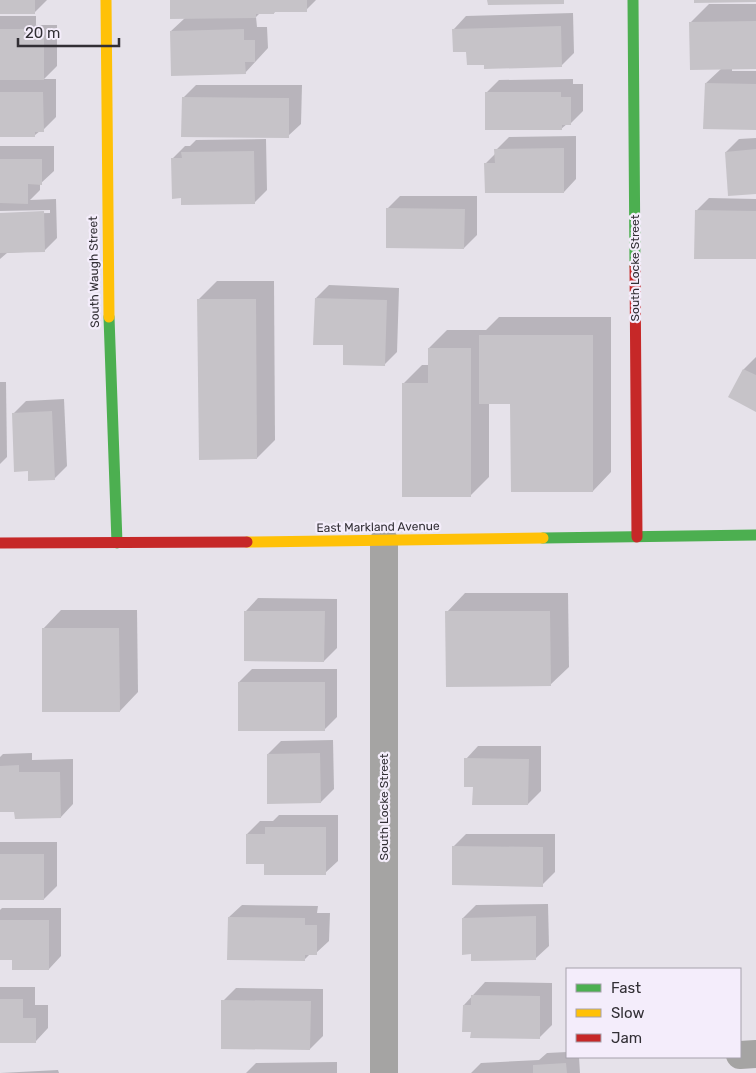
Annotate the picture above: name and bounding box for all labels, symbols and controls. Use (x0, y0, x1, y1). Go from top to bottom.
scale bar (18, 15, 119, 47)
text: 20 m (25, 24, 60, 42)
street label: South Locke Street (628, 214, 642, 321)
street label: South Waugh Street (86, 216, 102, 328)
street label: East Markland Avenue (316, 519, 440, 535)
street label: South Locke Street (377, 753, 391, 860)
legend (566, 968, 741, 1058)
text: Fast (611, 979, 641, 997)
text: Slow (611, 1004, 644, 1022)
text: Jam (611, 1029, 642, 1047)

